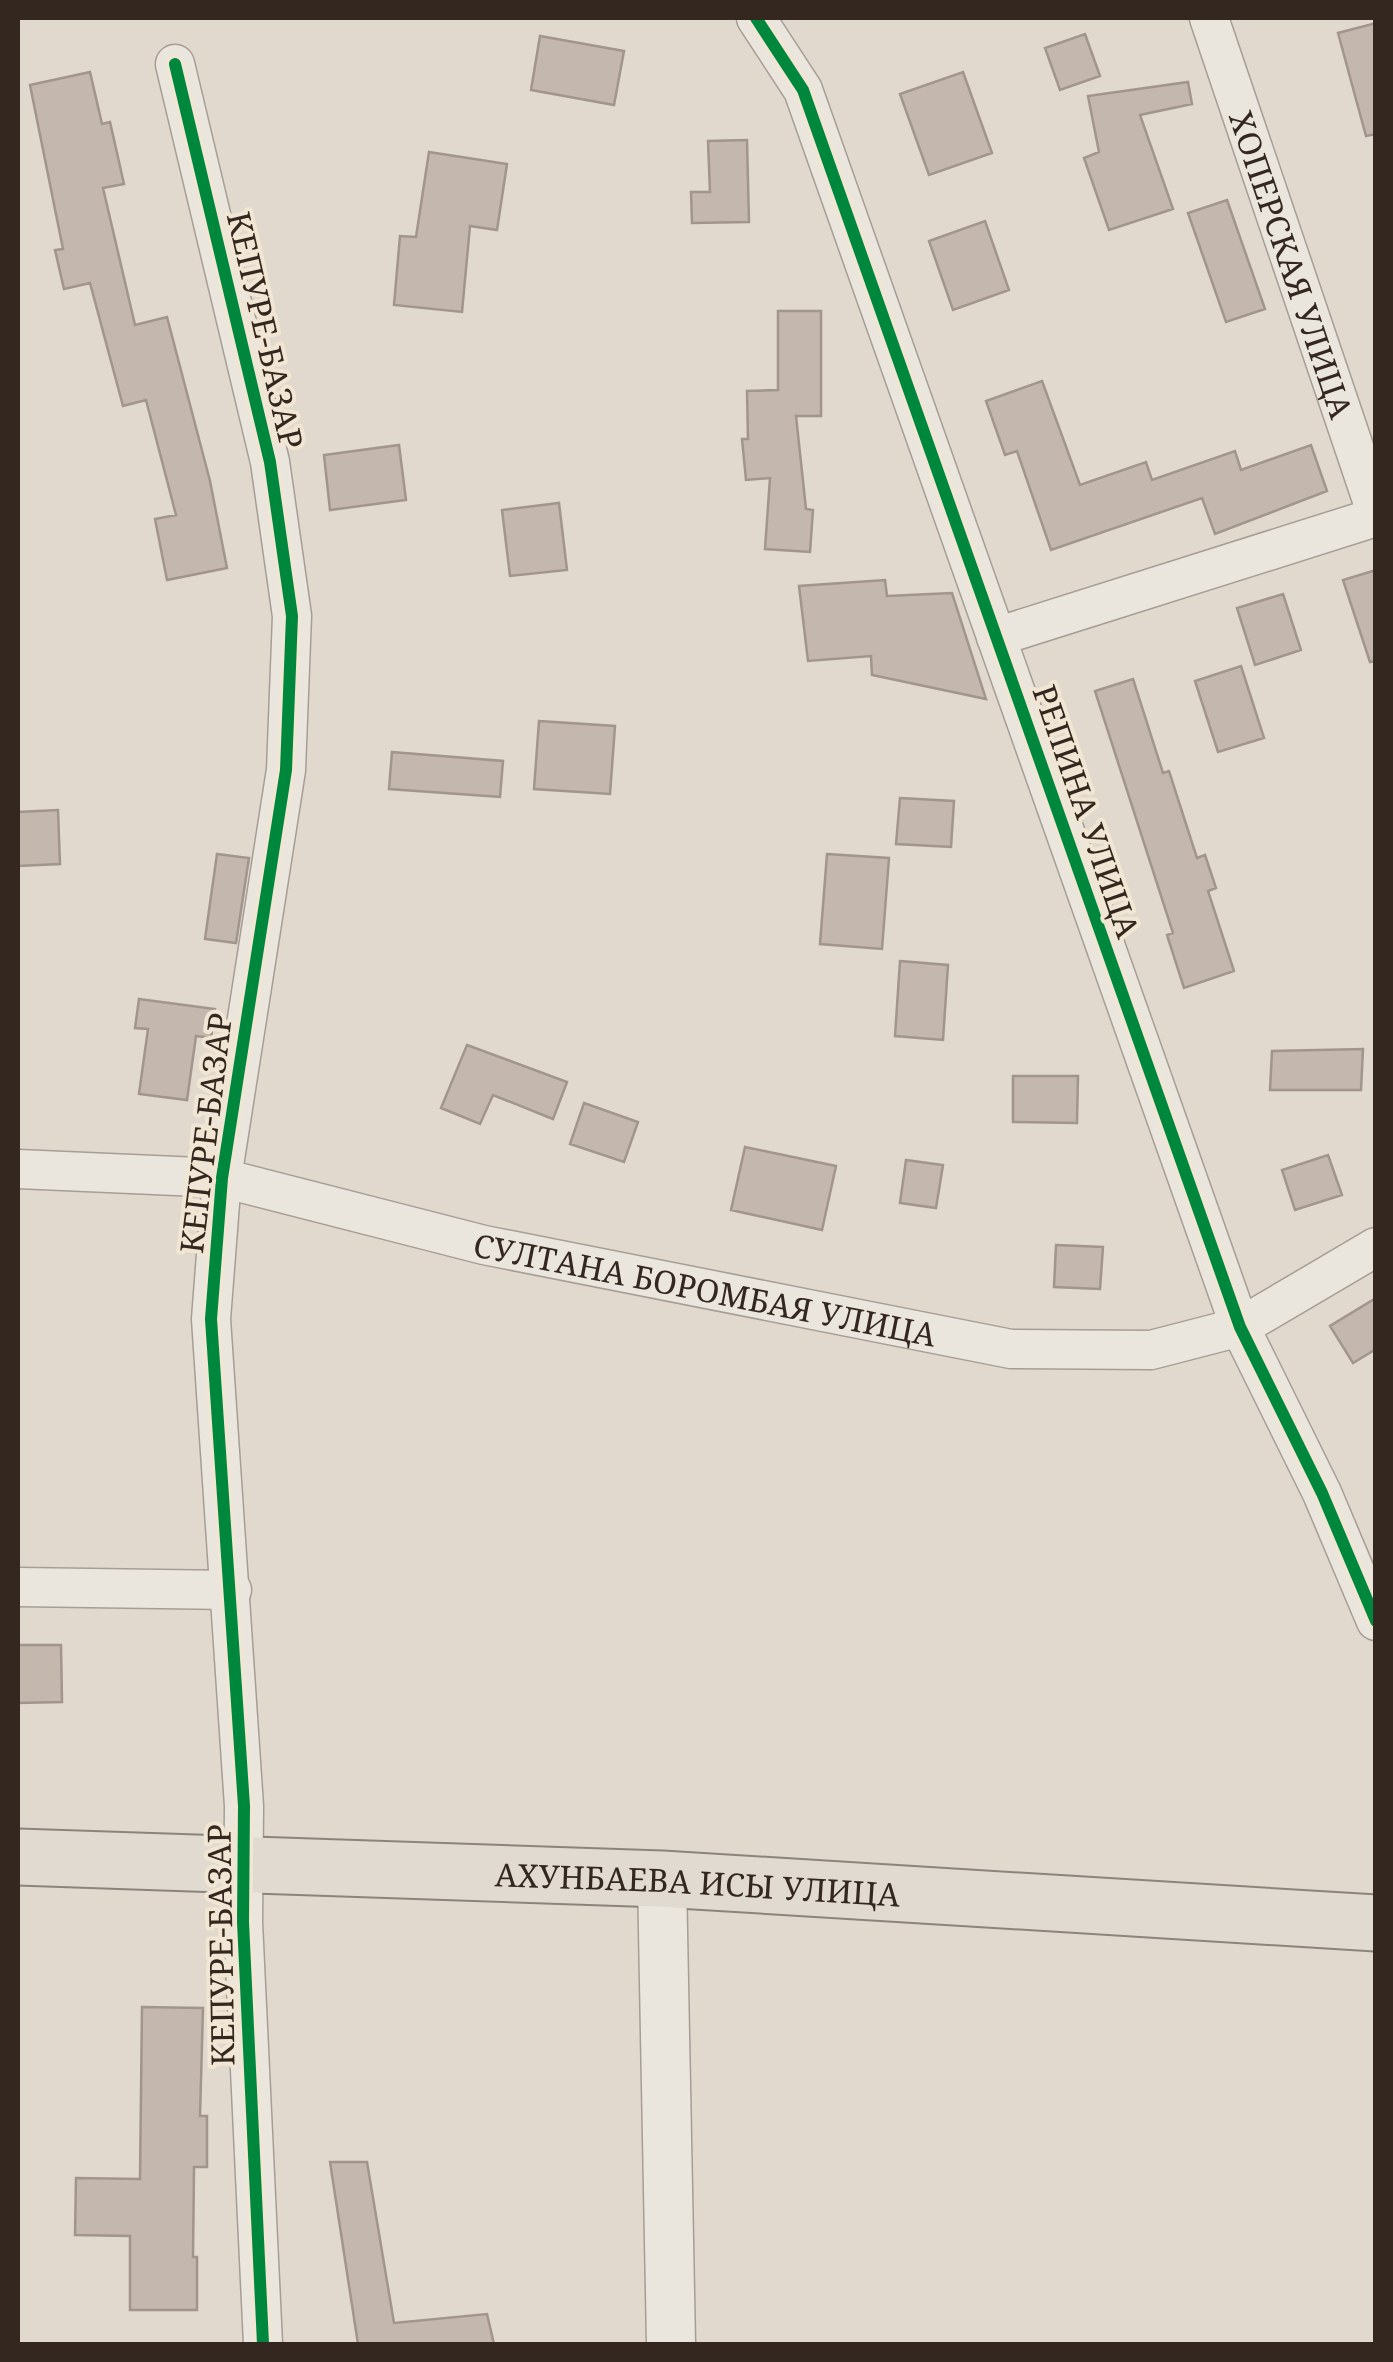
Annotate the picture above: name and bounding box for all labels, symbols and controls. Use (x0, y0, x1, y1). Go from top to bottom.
street label: ХОПЕРСКАЯ УЛИЦА (1220, 105, 1364, 424)
street label: КЕПУРЕ-БАЗАР (218, 207, 314, 453)
street label: РЕПИНА УЛИЦА (1024, 679, 1151, 944)
street label: КЕПУРЕ-БАЗАР (169, 1010, 241, 1256)
street label: СУЛТАНА БОРОМБАЯ УЛИЦА (469, 1222, 940, 1355)
street label: КЕПУРЕ-БАЗАР (196, 1824, 244, 2066)
street label: АХУНБАЕВА ИСЫ УЛИЦА (494, 1852, 902, 1915)

